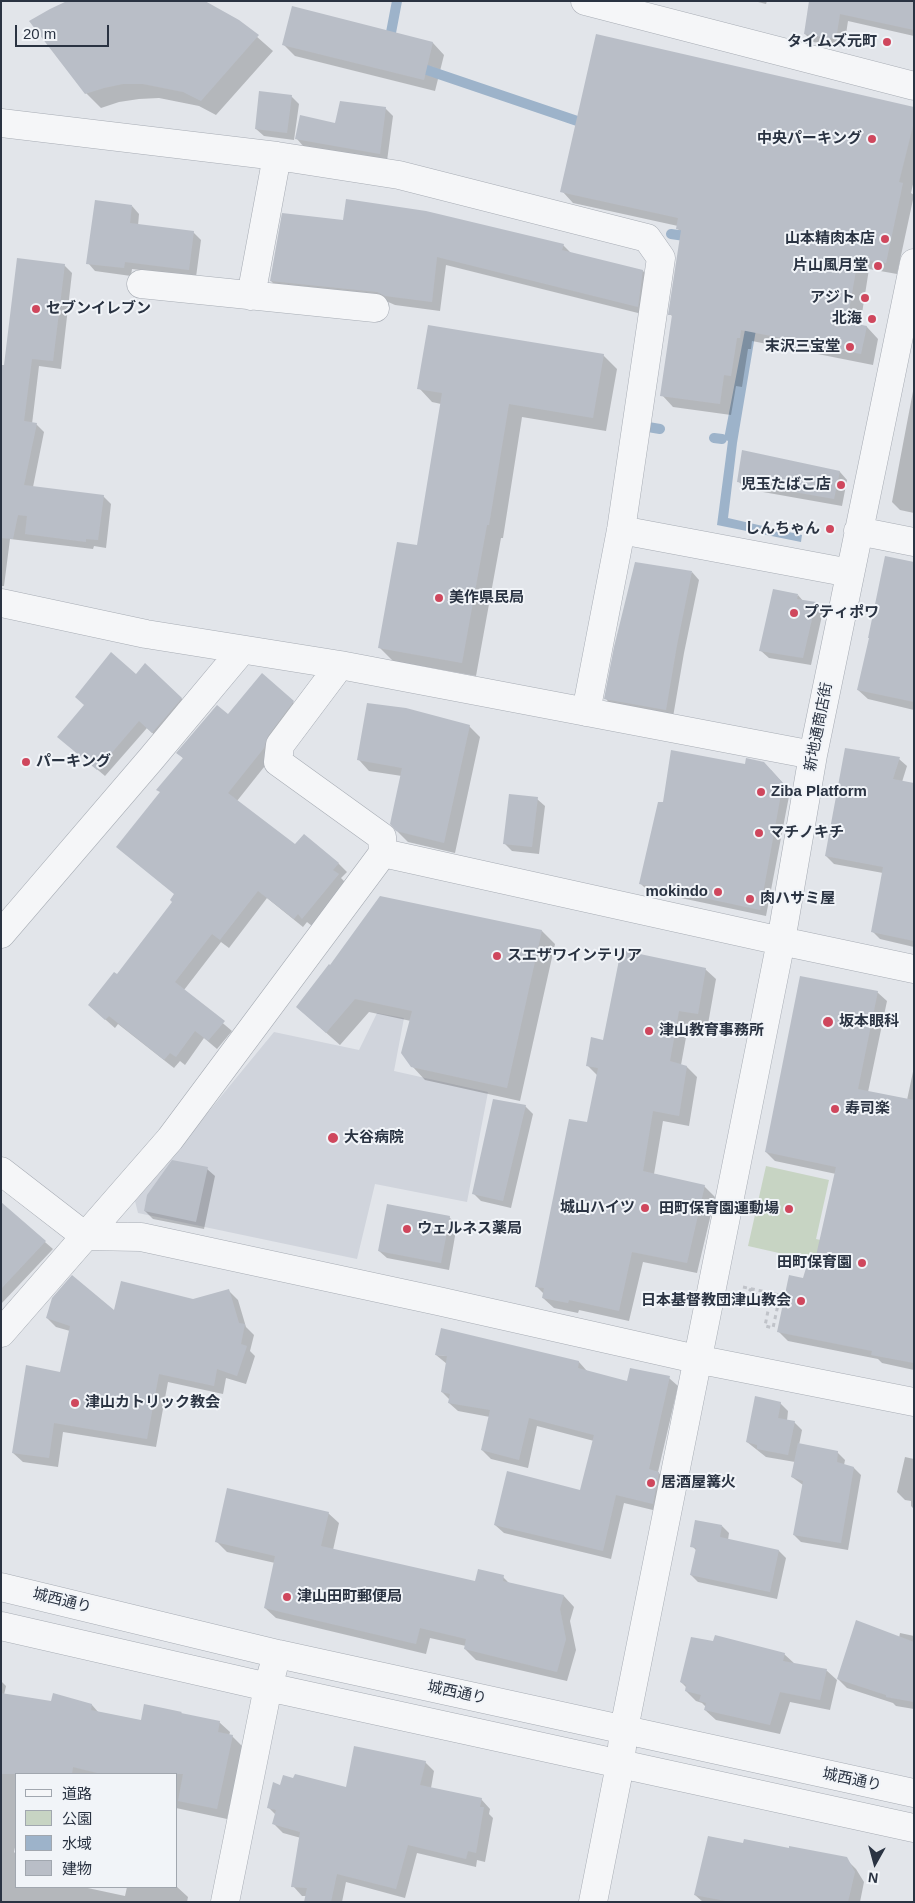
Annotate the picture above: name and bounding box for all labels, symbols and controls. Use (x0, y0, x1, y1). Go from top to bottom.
scale bar (18, 15, 111, 47)
text: 20 m (23, 25, 56, 42)
place label: タイムズ元町 (787, 33, 877, 51)
marker: タイムズ元町 (881, 36, 893, 48)
place label: 中央パーキング (757, 130, 862, 148)
marker: 中央パーキング (866, 133, 878, 145)
place label: 山本精肉本店 (785, 230, 875, 248)
marker: 山本精肉本店 (879, 233, 891, 245)
place label: 片山風月堂 (793, 257, 868, 275)
marker: 片山風月堂 (872, 260, 884, 272)
place label: アジト (810, 289, 855, 307)
marker: アジト (859, 292, 871, 304)
place label: セブンイレブン (46, 300, 151, 318)
marker: セブンイレブン (30, 303, 42, 315)
place label: 北海 (832, 310, 862, 328)
marker: 北海 (866, 313, 878, 325)
place label: 末沢三宝堂 (765, 338, 840, 356)
marker: 末沢三宝堂 (844, 341, 856, 353)
place label: 児玉たばこ店 (741, 476, 831, 494)
marker: 児玉たばこ店 (835, 479, 847, 491)
place label: しんちゃん (745, 520, 820, 538)
marker: しんちゃん (824, 523, 836, 535)
place label: 美作県民局 (449, 589, 524, 607)
marker: 美作県民局 (433, 592, 445, 604)
place label: プティポワ (804, 604, 879, 622)
marker: プティポワ (788, 607, 800, 619)
street label: 新地通商店街 (802, 681, 836, 773)
place label: パーキング (36, 753, 111, 771)
marker: パーキング (20, 756, 32, 768)
place label: Ziba Platform (771, 783, 867, 801)
marker: Ziba Platform (755, 786, 767, 798)
place label: マチノキチ (769, 824, 844, 842)
marker: マチノキチ (753, 827, 765, 839)
place label: mokindo (646, 883, 708, 901)
marker: mokindo (712, 886, 724, 898)
place label: 肉ハサミ屋 (760, 890, 835, 908)
marker: 肉ハサミ屋 (744, 893, 756, 905)
place label: スエザワインテリア (507, 947, 642, 965)
marker: スエザワインテリア (491, 950, 503, 962)
place label: 坂本眼科 (839, 1013, 899, 1031)
marker: 坂本眼科 (821, 1015, 835, 1029)
place label: 津山教育事務所 (659, 1022, 764, 1040)
marker: 津山教育事務所 (643, 1025, 655, 1037)
place label: 寿司楽 (845, 1100, 890, 1118)
marker: 寿司楽 (829, 1103, 841, 1115)
place label: 大谷病院 (344, 1129, 404, 1147)
marker: 大谷病院 (326, 1131, 340, 1145)
place label: 城山ハイツ (560, 1199, 635, 1217)
place label: 田町保育園運動場 (659, 1200, 779, 1218)
marker: 城山ハイツ (639, 1202, 651, 1214)
marker: 田町保育園運動場 (783, 1203, 795, 1215)
place label: ウェルネス薬局 (417, 1220, 522, 1238)
marker: ウェルネス薬局 (401, 1223, 413, 1235)
place label: 田町保育園 (777, 1254, 852, 1272)
marker: 田町保育園 (856, 1257, 868, 1269)
place label: 日本基督教団津山教会 (641, 1292, 791, 1310)
marker: 日本基督教団津山教会 (795, 1295, 807, 1307)
place label: 津山カトリック教会 (85, 1394, 220, 1412)
marker: 津山カトリック教会 (69, 1397, 81, 1409)
place label: 居酒屋篝火 (661, 1474, 736, 1492)
marker: 居酒屋篝火 (645, 1477, 657, 1489)
street label: 城西通り (31, 1585, 93, 1617)
place label: 津山田町郵便局 (297, 1588, 402, 1606)
marker: 津山田町郵便局 (281, 1591, 293, 1603)
street label: 城西通り (426, 1678, 488, 1708)
street label: 城西通り (821, 1765, 883, 1795)
legend (15, 1773, 178, 1888)
text: 道路 (62, 1785, 92, 1802)
text: 公園 (62, 1810, 92, 1827)
text: 水域 (62, 1835, 92, 1852)
north arrow (850, 1838, 900, 1888)
text: 建物 (62, 1860, 92, 1877)
text: N (867, 1869, 879, 1886)

